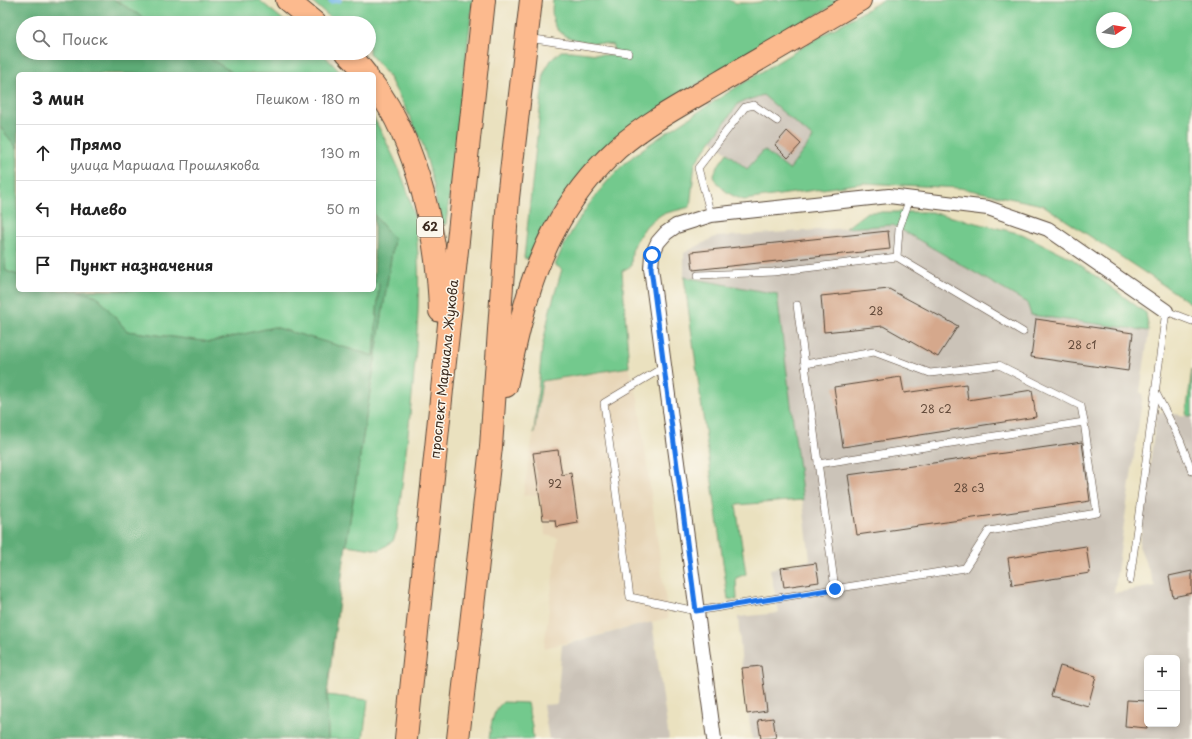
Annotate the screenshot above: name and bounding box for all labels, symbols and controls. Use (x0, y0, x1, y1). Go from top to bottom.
north arrow (1096, 12, 1132, 48)
search box (16, 16, 376, 60)
icon: search (30, 27, 52, 49)
text: Поиск (62, 27, 108, 50)
text: 3 мин (32, 85, 84, 111)
text: Пешком · 180 m (256, 89, 360, 108)
text: Прямо (70, 132, 121, 155)
icon: ahead (32, 142, 54, 164)
text: 130 m (321, 143, 360, 162)
text: улица Маршала Прошлякова (70, 155, 259, 174)
text: Налево (70, 197, 127, 220)
icon: left (32, 198, 54, 220)
text: 50 m (326, 199, 360, 218)
road number: 62 (417, 217, 443, 237)
route start (643, 246, 661, 264)
text: Пункт назначения (70, 253, 213, 276)
icon: arrive (32, 254, 54, 276)
street label: проспект Маршала Жукова (425, 278, 462, 459)
house number: 28 (869, 302, 883, 319)
house number: 28 с1 (1068, 336, 1096, 353)
house number: 28 с2 (920, 400, 952, 417)
house number: 92 (548, 475, 562, 492)
house number: 28 с3 (953, 479, 985, 496)
route end (826, 580, 844, 598)
map controls (1144, 655, 1180, 727)
button: + (1144, 655, 1180, 691)
button: − (1144, 691, 1180, 727)

